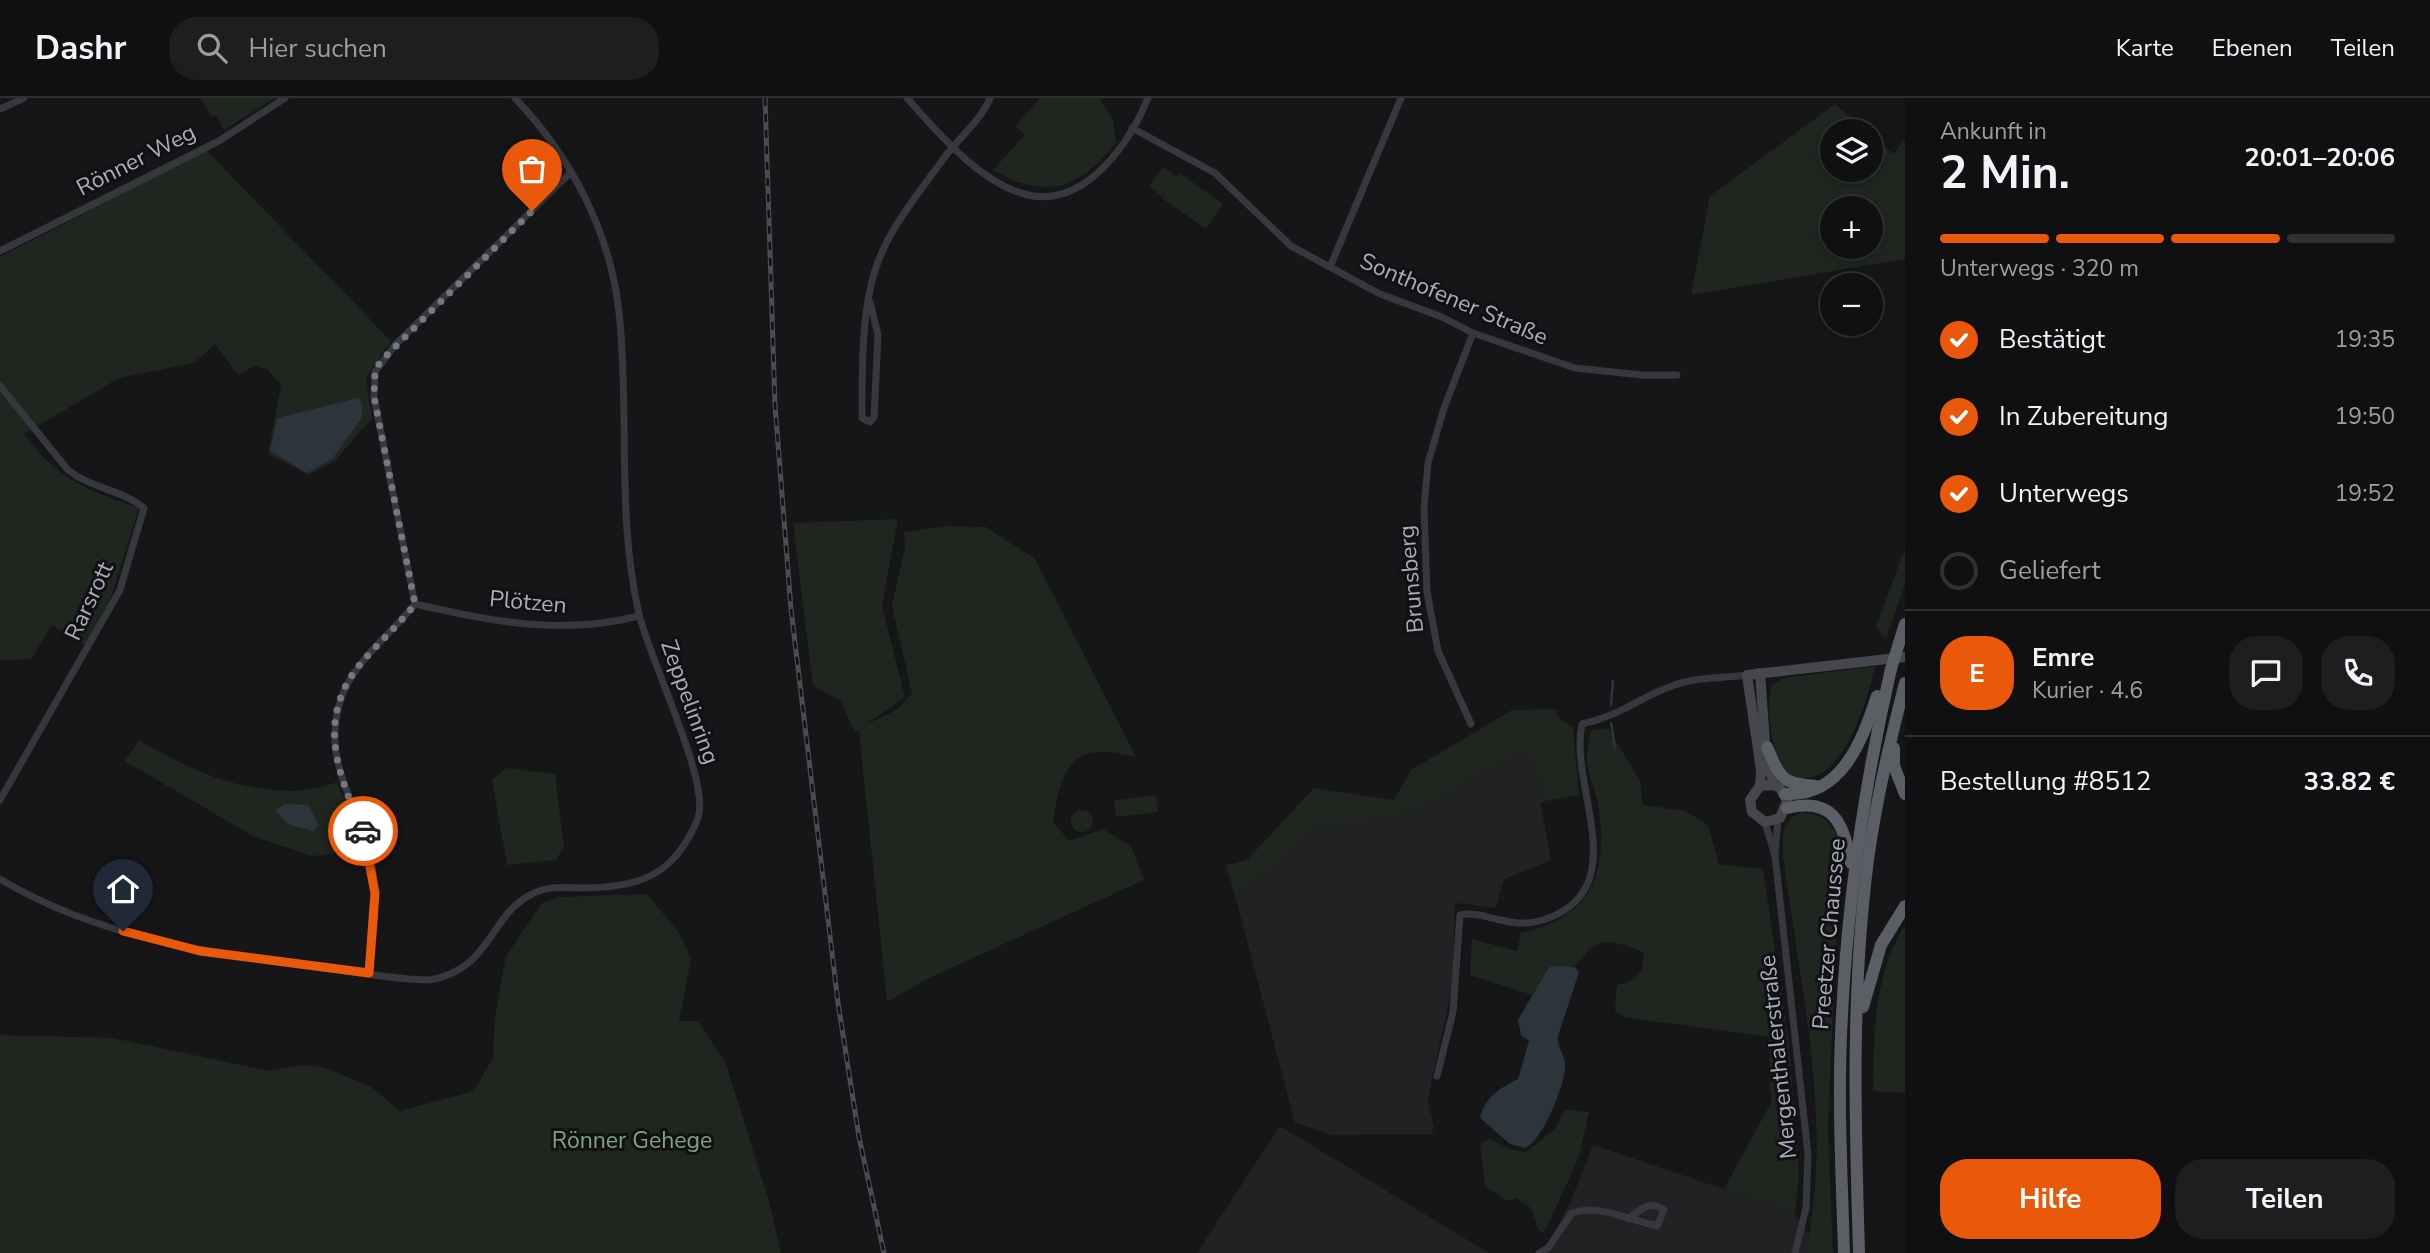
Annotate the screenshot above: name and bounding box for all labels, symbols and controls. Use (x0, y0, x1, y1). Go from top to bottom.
search box (169, 17, 659, 80)
text: Dashr (35, 26, 127, 71)
icon: search (193, 29, 231, 67)
text: Hier suchen (249, 31, 387, 66)
text: Karte (2116, 32, 2174, 64)
text: Ebenen (2212, 32, 2293, 64)
text: Teilen (2331, 32, 2395, 64)
text: Ankunft in (1940, 116, 2047, 147)
street label: Rönner Weg (71, 117, 201, 203)
map controls (1820, 119, 1883, 336)
button: layers (1820, 119, 1883, 182)
pin (502, 139, 562, 211)
text: 20:01–20:06 (2244, 140, 2395, 175)
text: 2 Min. (1940, 141, 2070, 204)
icon: bag (513, 150, 551, 188)
button: + (1820, 196, 1883, 259)
street label: Sonthofener Straße (1355, 245, 1553, 353)
text: Unterwegs · 320 m (1940, 253, 2139, 284)
button: − (1820, 273, 1883, 336)
icon: check (1940, 321, 1978, 359)
text: Bestätigt (1999, 322, 2105, 357)
text: 19:35 (2335, 324, 2395, 355)
icon: check (1940, 398, 1978, 436)
text: In Zubereitung (1999, 399, 2168, 434)
text: 19:50 (2335, 401, 2395, 432)
icon: check (1940, 475, 1978, 513)
text: Unterwegs (1999, 476, 2129, 511)
text: 19:52 (2335, 478, 2395, 509)
street label: Brunsberg (1391, 524, 1431, 634)
text: Geliefert (1999, 553, 2100, 588)
street label: Rarsrott (57, 556, 121, 645)
street label: Plötzen (488, 583, 568, 621)
street label: Zeppelinring (653, 636, 727, 768)
button: chat (2229, 636, 2303, 710)
button: phone (2321, 636, 2395, 710)
text: Emre (2032, 640, 2094, 675)
text: E (1969, 656, 1985, 691)
text: Kurier · 4.6 (2032, 675, 2143, 706)
text: Bestellung #8512 (1940, 764, 2151, 799)
text: 33.82 € (2304, 764, 2395, 799)
courier (328, 796, 398, 866)
icon: car (344, 812, 382, 850)
street label: Preetzer Chaussee (1805, 837, 1853, 1031)
pin (93, 859, 153, 931)
icon: home (104, 870, 142, 908)
street label: Mergenthalerstraße (1752, 954, 1804, 1160)
park label: Rönner Gehege (552, 1125, 712, 1156)
button: Hilfe (1940, 1159, 2161, 1239)
button: Teilen (2175, 1159, 2395, 1239)

